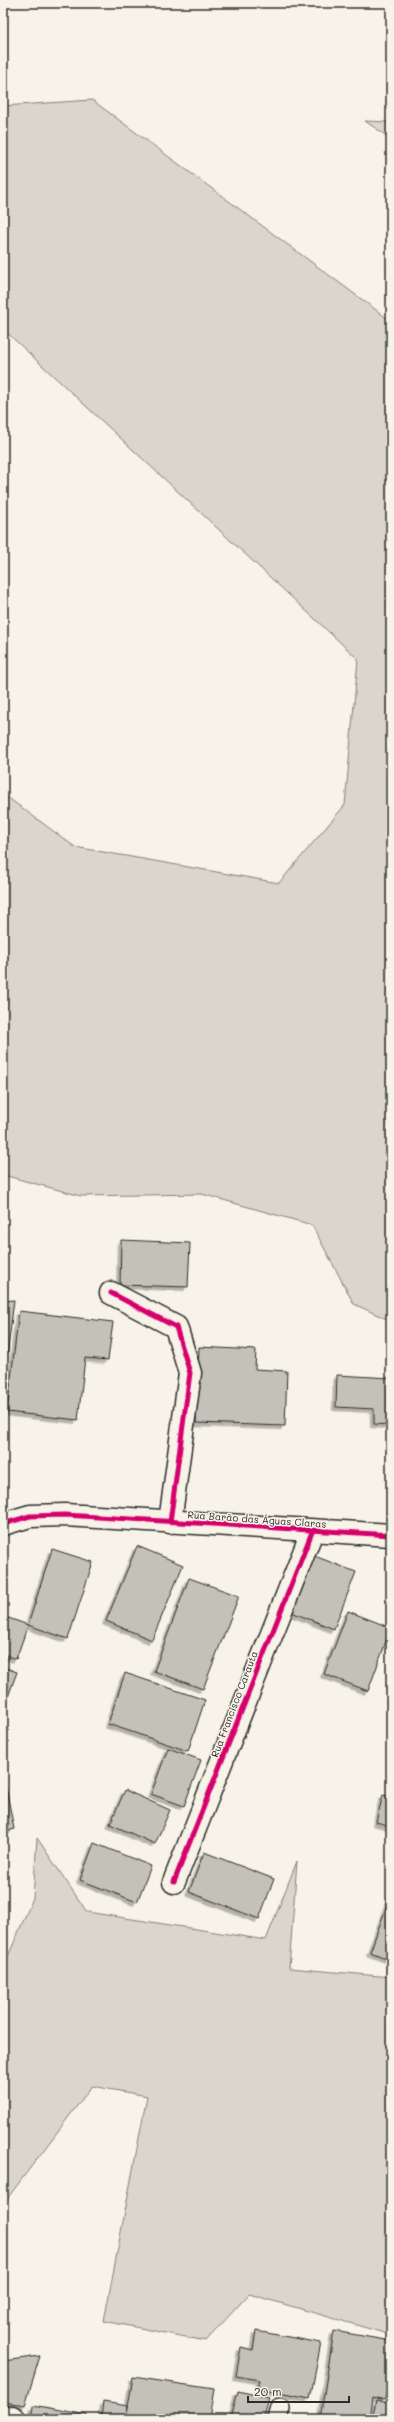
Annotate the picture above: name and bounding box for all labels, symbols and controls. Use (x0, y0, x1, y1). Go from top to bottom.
street label: Rua Barão das Águas Claras (187, 1507, 327, 1531)
street label: Rua Francisco Carauta (207, 1649, 261, 1759)
scale bar (248, 2378, 349, 2404)
text: 20 m (254, 2383, 282, 2399)

